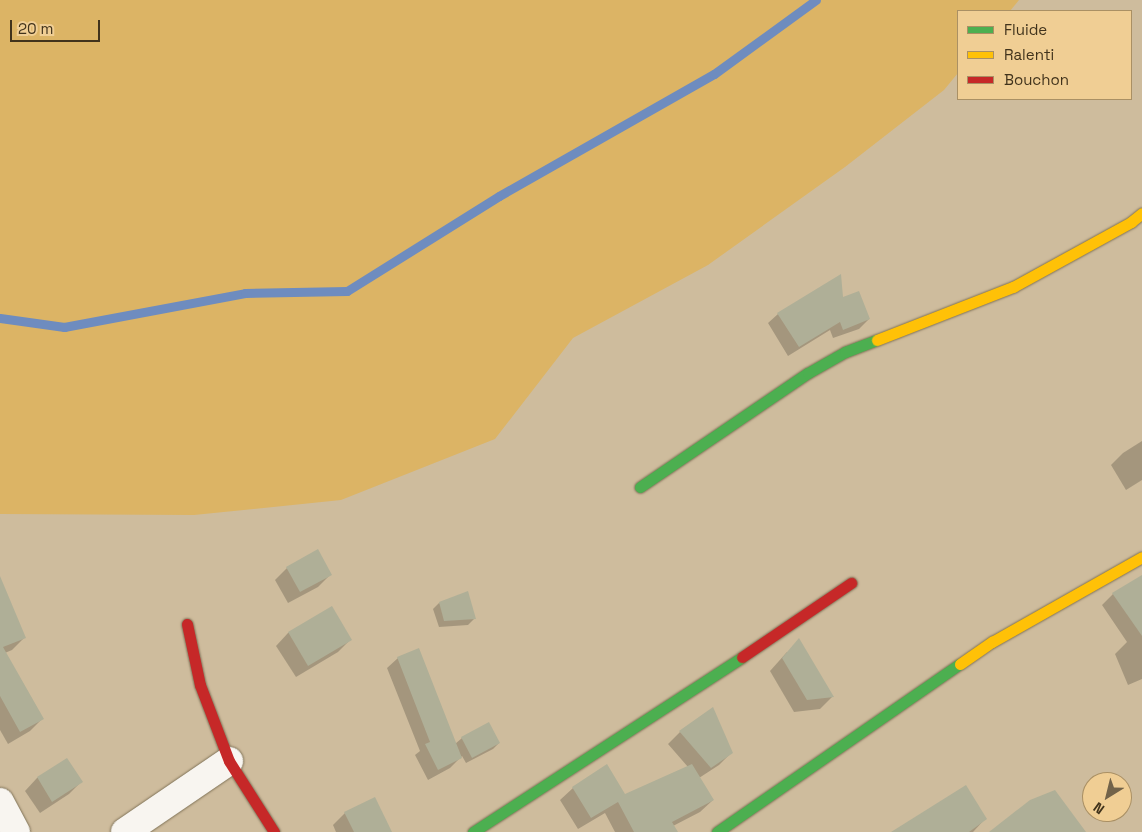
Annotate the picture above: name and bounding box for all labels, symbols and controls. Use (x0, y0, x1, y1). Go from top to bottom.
scale bar (12, 10, 102, 42)
legend (957, 10, 1132, 100)
text: 20 m (18, 19, 53, 38)
text: Fluide (1004, 20, 1047, 39)
text: Ralenti (1004, 45, 1054, 64)
text: Bouchon (1004, 70, 1069, 89)
north arrow (1082, 772, 1132, 822)
text: N (1090, 798, 1108, 818)

